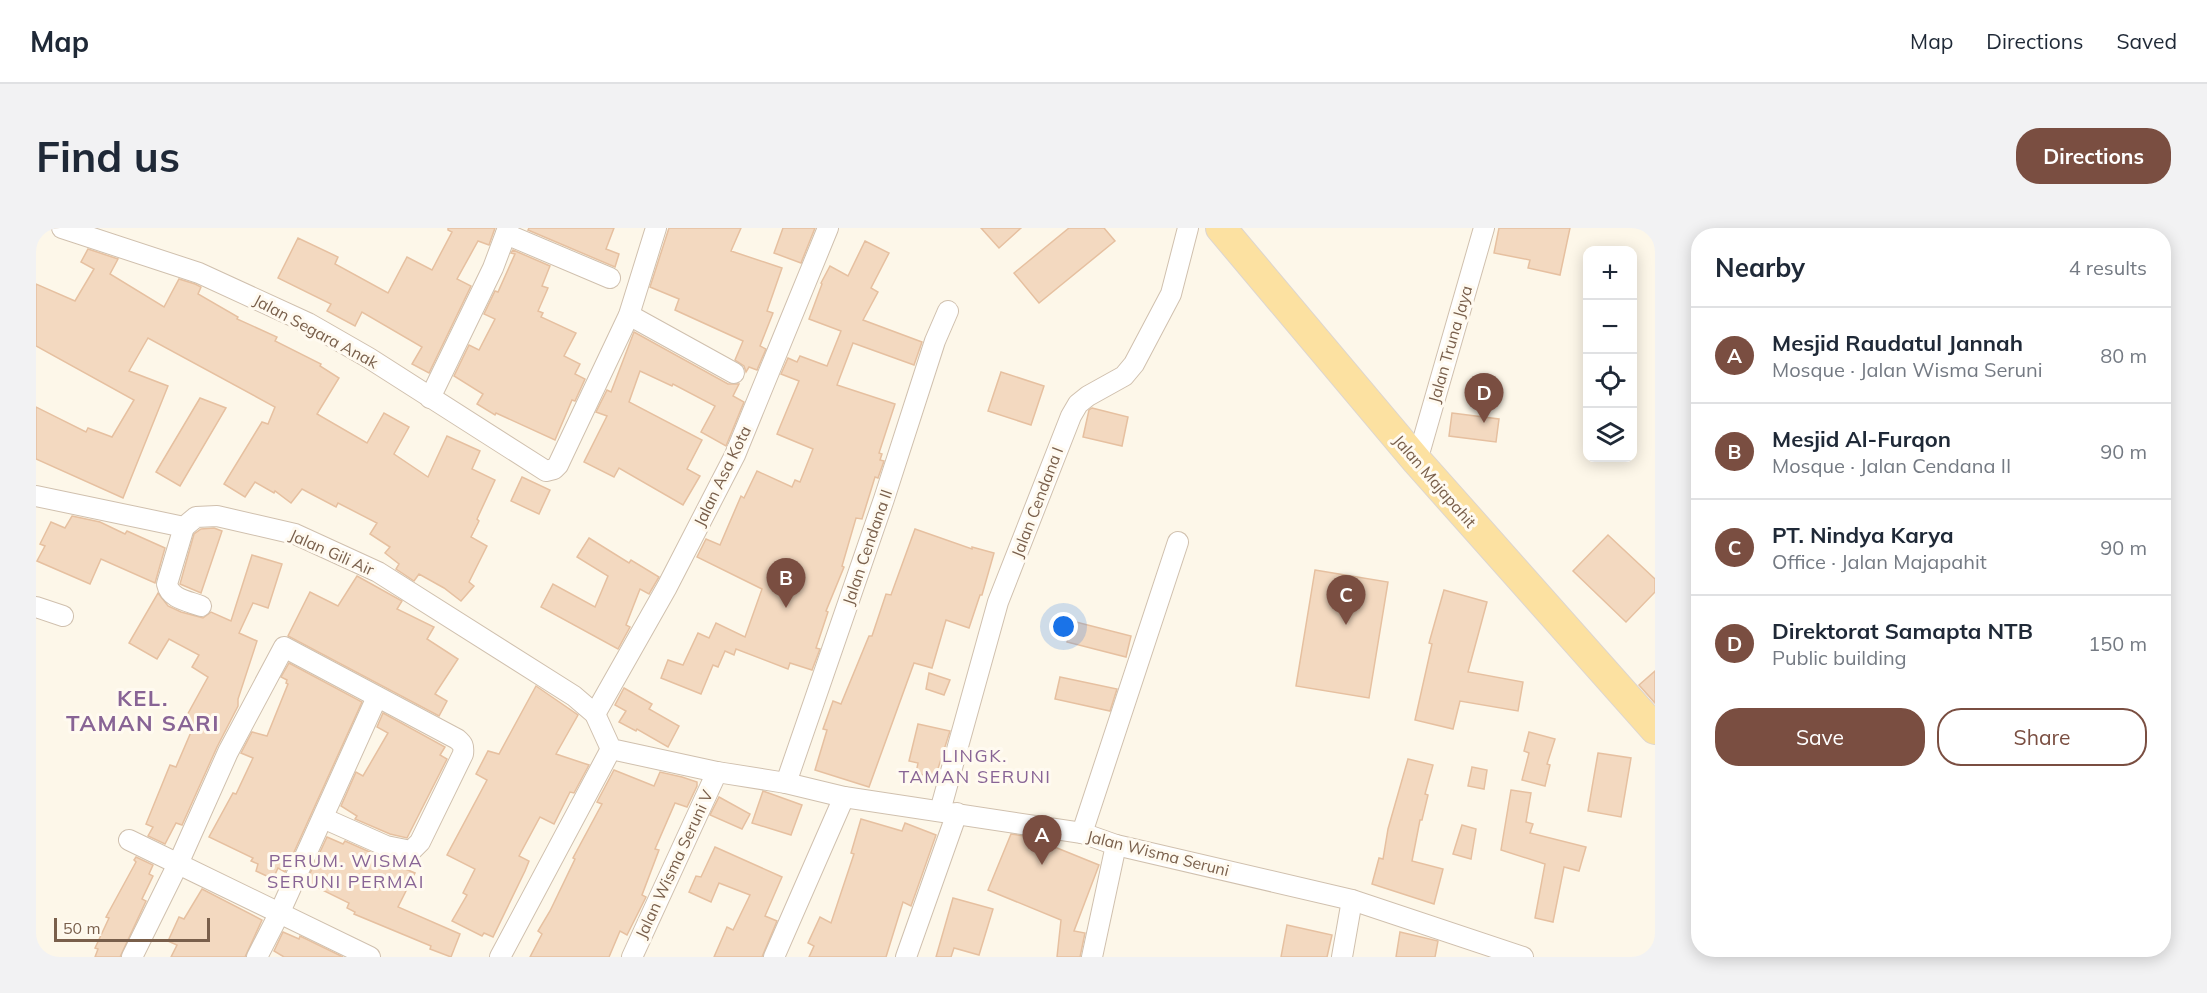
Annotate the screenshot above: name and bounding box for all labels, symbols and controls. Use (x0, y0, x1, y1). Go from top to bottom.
text: Map (30, 24, 89, 59)
text: Map (1910, 28, 1953, 54)
text: Directions (1986, 28, 2083, 54)
text: Saved (2116, 28, 2177, 54)
button: Directions (2016, 128, 2171, 184)
text: Find us (36, 130, 180, 183)
map controls (1583, 246, 1637, 462)
button: + (1583, 246, 1637, 300)
text: Nearby (1715, 251, 1805, 284)
text: 4 results (2069, 255, 2147, 280)
street label: Jalan Truna Jaya (1424, 283, 1476, 405)
street label: Jalan Segara Anak (250, 290, 382, 373)
button: − (1583, 300, 1637, 354)
text: Mesjid Raudatul Jannah (1772, 329, 2023, 357)
text: A (1727, 343, 1742, 368)
text: 80 m (2100, 343, 2147, 368)
button: locate (1583, 354, 1637, 408)
text: Mosque · Jalan Wisma Seruni (1772, 357, 2043, 382)
pin: D (1464, 374, 1504, 423)
button: layers (1583, 408, 1637, 462)
street label: Jalan Asa Kota (689, 422, 755, 530)
text: Mesjid Al-Furqon (1772, 425, 1951, 453)
street label: Jalan Majapahit (1389, 430, 1481, 532)
text: B (1728, 439, 1741, 464)
text: 90 m (2100, 439, 2147, 464)
street label: Jalan Cendana I (1007, 444, 1067, 560)
text: Mosque · Jalan Cendana II (1772, 453, 2011, 478)
street label: Jalan Cendana II (838, 487, 896, 607)
text: PT. Nindya Karya (1772, 521, 1954, 549)
street label: Jalan Gili Air (287, 524, 378, 580)
text: C (1728, 535, 1741, 560)
text: 90 m (2100, 535, 2147, 560)
text: Office · Jalan Majapahit (1772, 549, 1987, 574)
pin: B (766, 558, 806, 608)
pin: C (1326, 576, 1366, 625)
your location (1049, 612, 1078, 641)
text: Direktorat Samapta NTB (1772, 617, 2033, 645)
text: D (1727, 631, 1742, 656)
text: 150 m (2088, 631, 2147, 656)
text: Public building (1772, 645, 1907, 670)
district label: KEL. TAMAN SARI (66, 684, 220, 737)
button: Save (1715, 708, 1925, 766)
button: Share (1937, 708, 2147, 766)
district label: LINGK. TAMAN SERUNI (898, 744, 1052, 788)
street label: Jalan Wisma Seruni V (631, 786, 718, 941)
pin: A (1022, 816, 1062, 865)
street label: Jalan Wisma Seruni (1085, 826, 1231, 880)
district label: PERUM. WISMA SERUNI PERMAI (267, 849, 425, 893)
scale bar (54, 915, 210, 942)
text: 50 m (63, 918, 100, 938)

